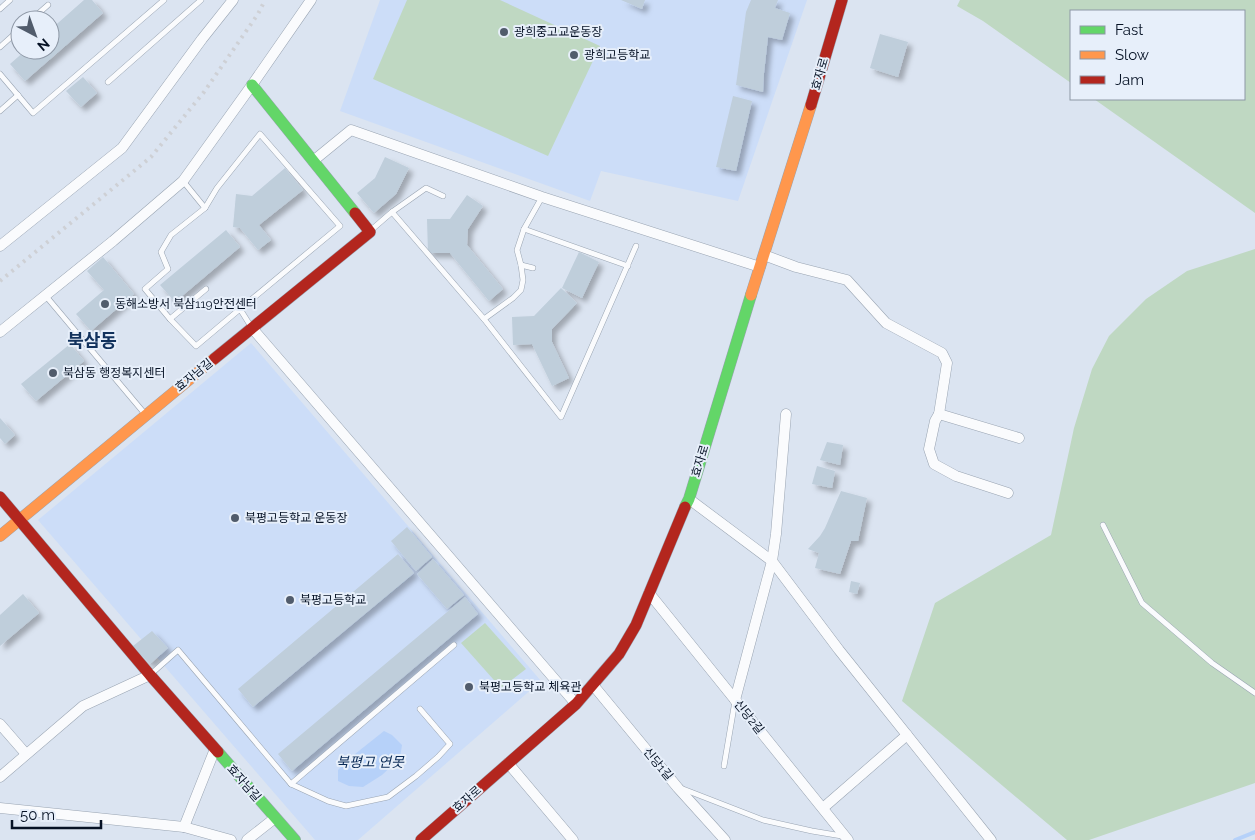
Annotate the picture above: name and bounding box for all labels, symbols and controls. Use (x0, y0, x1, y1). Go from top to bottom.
north arrow (10, 10, 60, 60)
legend (1070, 10, 1245, 100)
text: Fast (1115, 21, 1143, 39)
place label: 광희중고교운동장 (514, 25, 602, 39)
marker: 광희중고교운동장 (498, 26, 510, 38)
text: N (34, 35, 53, 54)
text: Slow (1115, 46, 1149, 64)
place label: 광희고등학교 (584, 48, 650, 62)
marker: 광희고등학교 (568, 49, 580, 61)
street label: 효자로 (809, 56, 831, 92)
text: Jam (1115, 71, 1144, 89)
place label: 동해소방서 북삼119안전센터 (115, 297, 257, 311)
marker: 동해소방서 북삼119안전센터 (99, 298, 111, 310)
district label: 북삼동 (67, 330, 117, 351)
street label: 효자남길 (172, 356, 216, 394)
place label: 북삼동 행정복지센터 (63, 366, 165, 380)
marker: 북삼동 행정복지센터 (47, 367, 59, 379)
street label: 효자로 (688, 443, 712, 479)
place label: 북평고등학교 운동장 (245, 511, 347, 525)
marker: 북평고등학교 운동장 (229, 512, 241, 524)
place label: 북평고등학교 (300, 593, 366, 607)
marker: 북평고등학교 (284, 594, 296, 606)
place label: 북평고등학교 체육관 (479, 680, 581, 694)
marker: 북평고등학교 체육관 (463, 681, 475, 693)
street label: 신당2길 (731, 697, 767, 737)
street label: 신당1길 (640, 745, 676, 783)
water label: 북평고 연못 (336, 754, 405, 770)
street label: 효자남길 (224, 762, 264, 804)
street label: 효자로 (450, 783, 484, 815)
scale bar (12, 798, 101, 830)
text: 50 m (20, 806, 55, 824)

